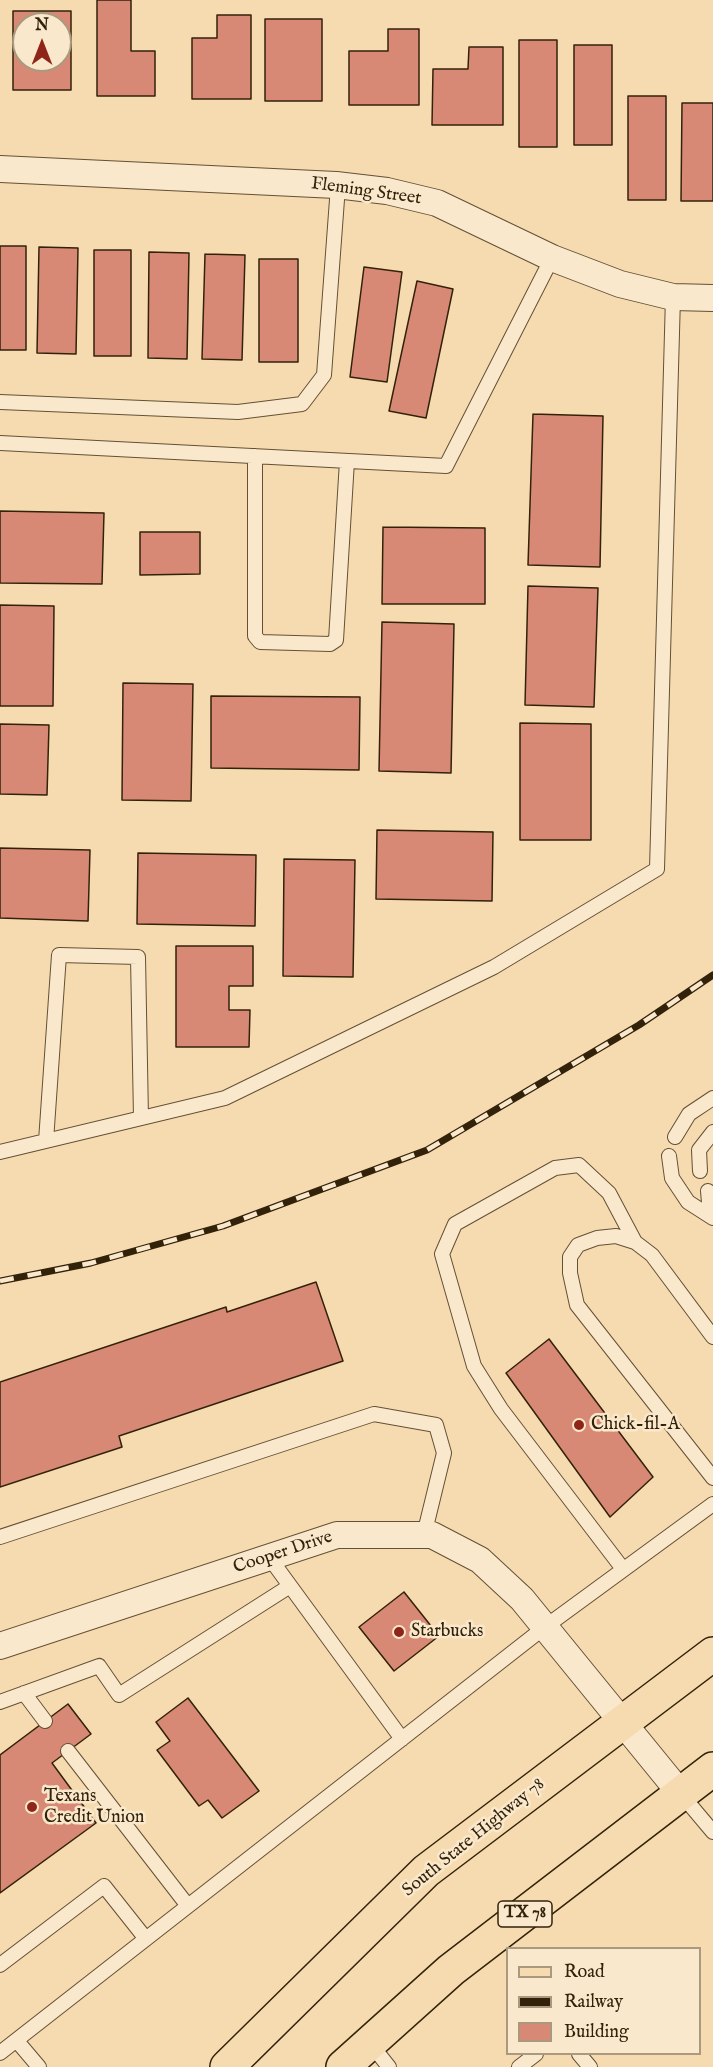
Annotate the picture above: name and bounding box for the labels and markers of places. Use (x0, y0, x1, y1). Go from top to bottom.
place label: Chick-fil-A (591, 1414, 680, 1436)
marker: Chick-fil-A (572, 1418, 586, 1432)
place label: Starbucks (411, 1621, 483, 1643)
marker: Starbucks (392, 1625, 406, 1639)
place label: Texans Credit Union (44, 1786, 144, 1828)
marker: Texans Credit Union (25, 1800, 39, 1814)

